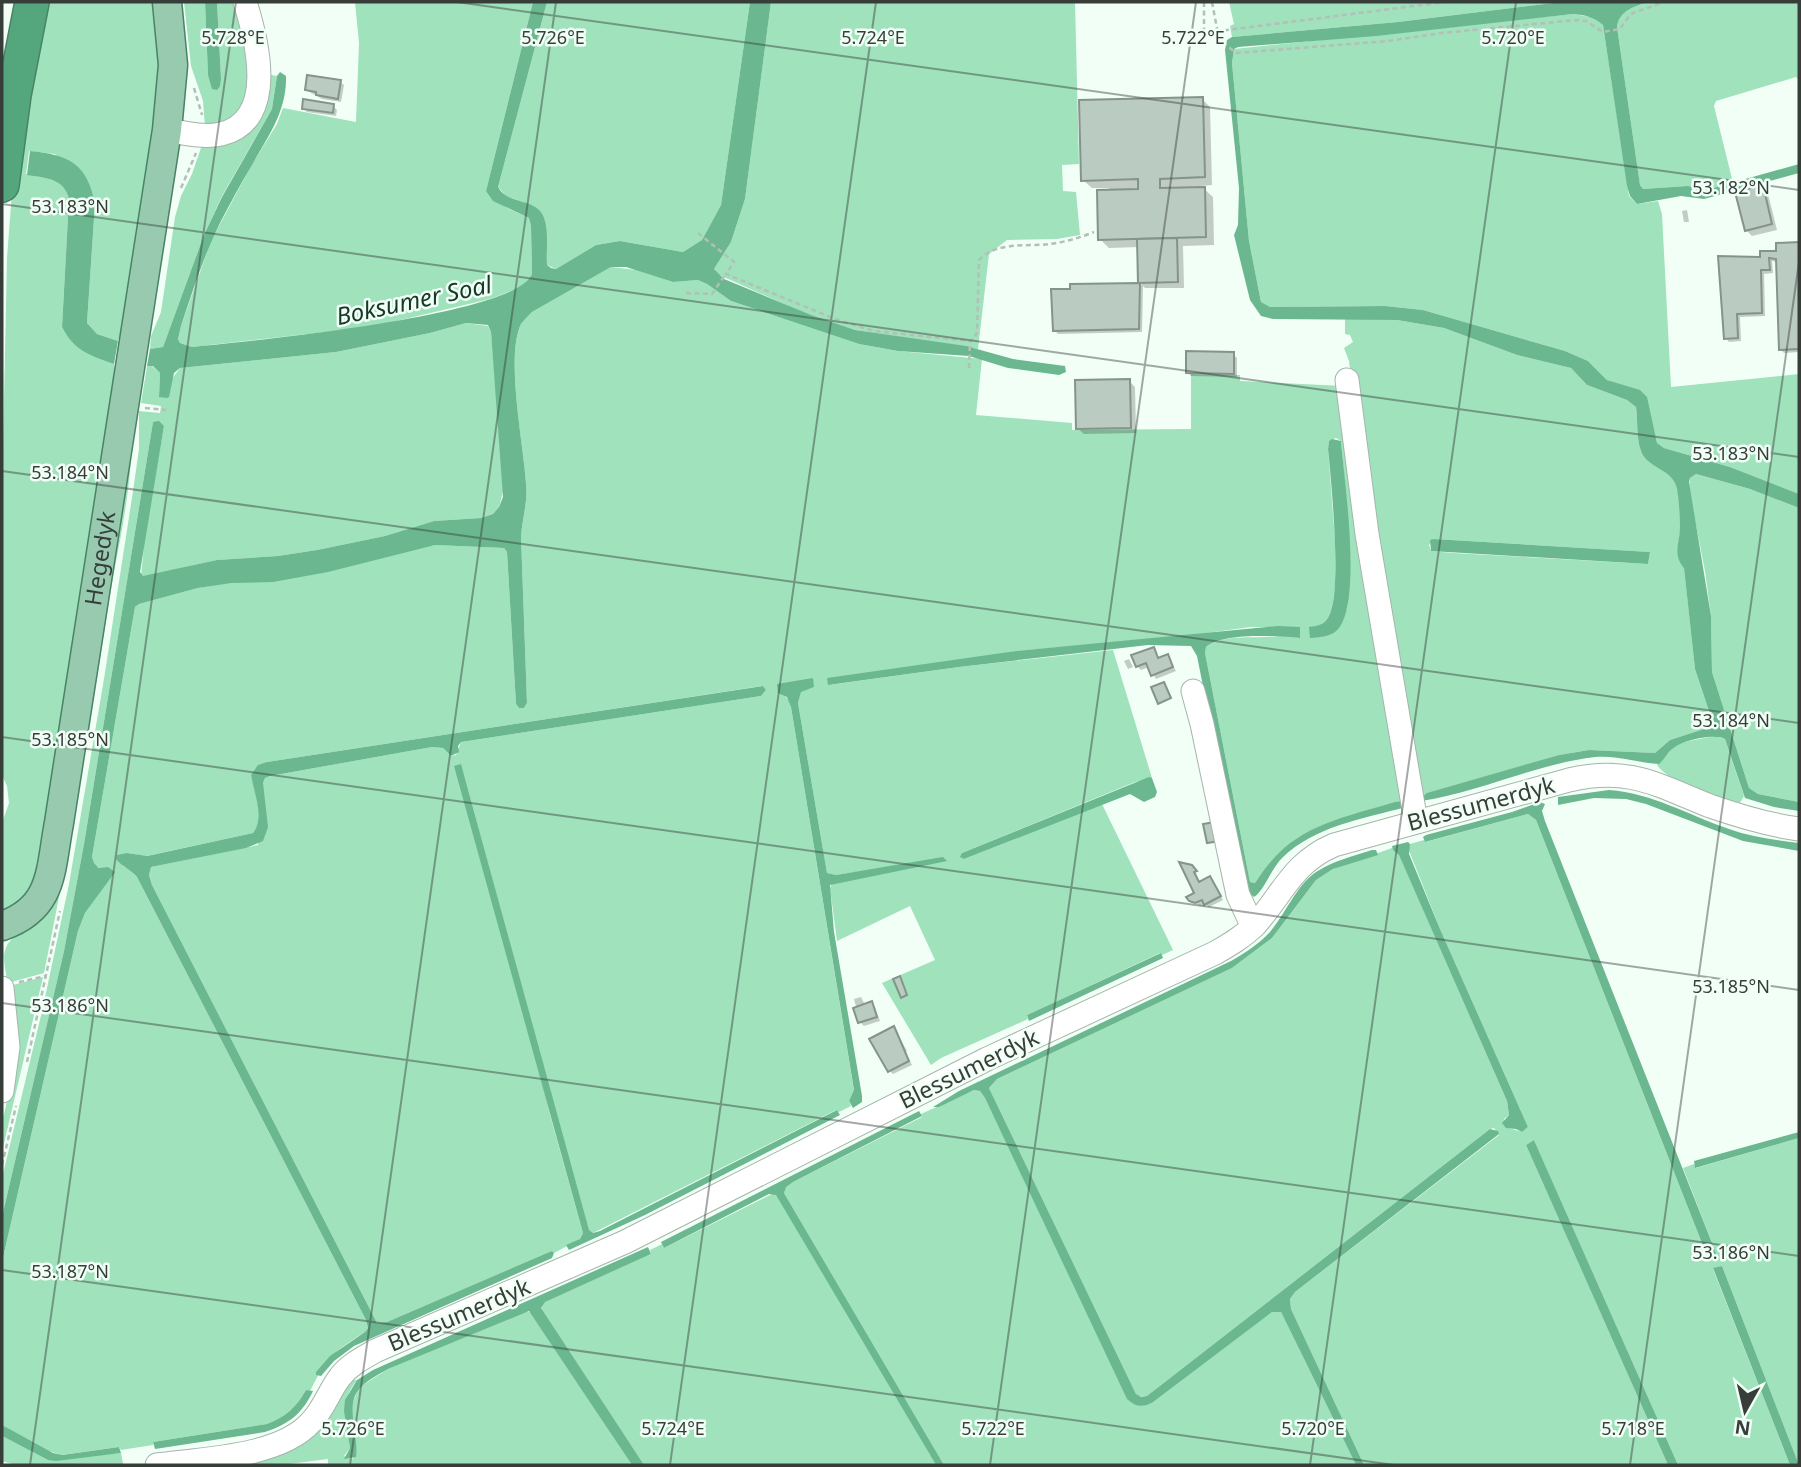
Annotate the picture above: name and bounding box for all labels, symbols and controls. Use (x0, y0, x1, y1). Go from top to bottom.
text: 5.728°E (201, 25, 265, 49)
text: 5.726°E (521, 25, 585, 49)
text: 5.724°E (841, 25, 905, 49)
text: 5.722°E (1161, 25, 1225, 49)
text: 5.720°E (1481, 25, 1545, 49)
text: 53.182°N (1692, 175, 1770, 199)
text: 53.183°N (31, 194, 109, 218)
water label: Boksumer Soal (333, 267, 495, 332)
text: 53.183°N (1692, 441, 1770, 465)
text: 53.184°N (31, 460, 109, 484)
street label: Hegedyk (76, 508, 123, 608)
text: 53.184°N (1692, 708, 1770, 732)
text: 53.185°N (31, 727, 109, 751)
street label: Blessumerdyk (1403, 768, 1559, 838)
text: 53.185°N (1692, 974, 1770, 998)
text: 53.186°N (31, 993, 109, 1017)
street label: Blessumerdyk (893, 1020, 1044, 1116)
text: 53.186°N (1692, 1240, 1770, 1264)
text: 53.187°N (31, 1259, 109, 1283)
street label: Blessumerdyk (382, 1269, 535, 1358)
north arrow (1710, 1376, 1780, 1446)
text: N (1733, 1414, 1752, 1442)
text: 5.726°E (321, 1416, 385, 1440)
text: 5.724°E (641, 1416, 705, 1440)
text: 5.722°E (961, 1416, 1025, 1440)
text: 5.720°E (1281, 1416, 1345, 1440)
text: 5.718°E (1601, 1416, 1665, 1440)

